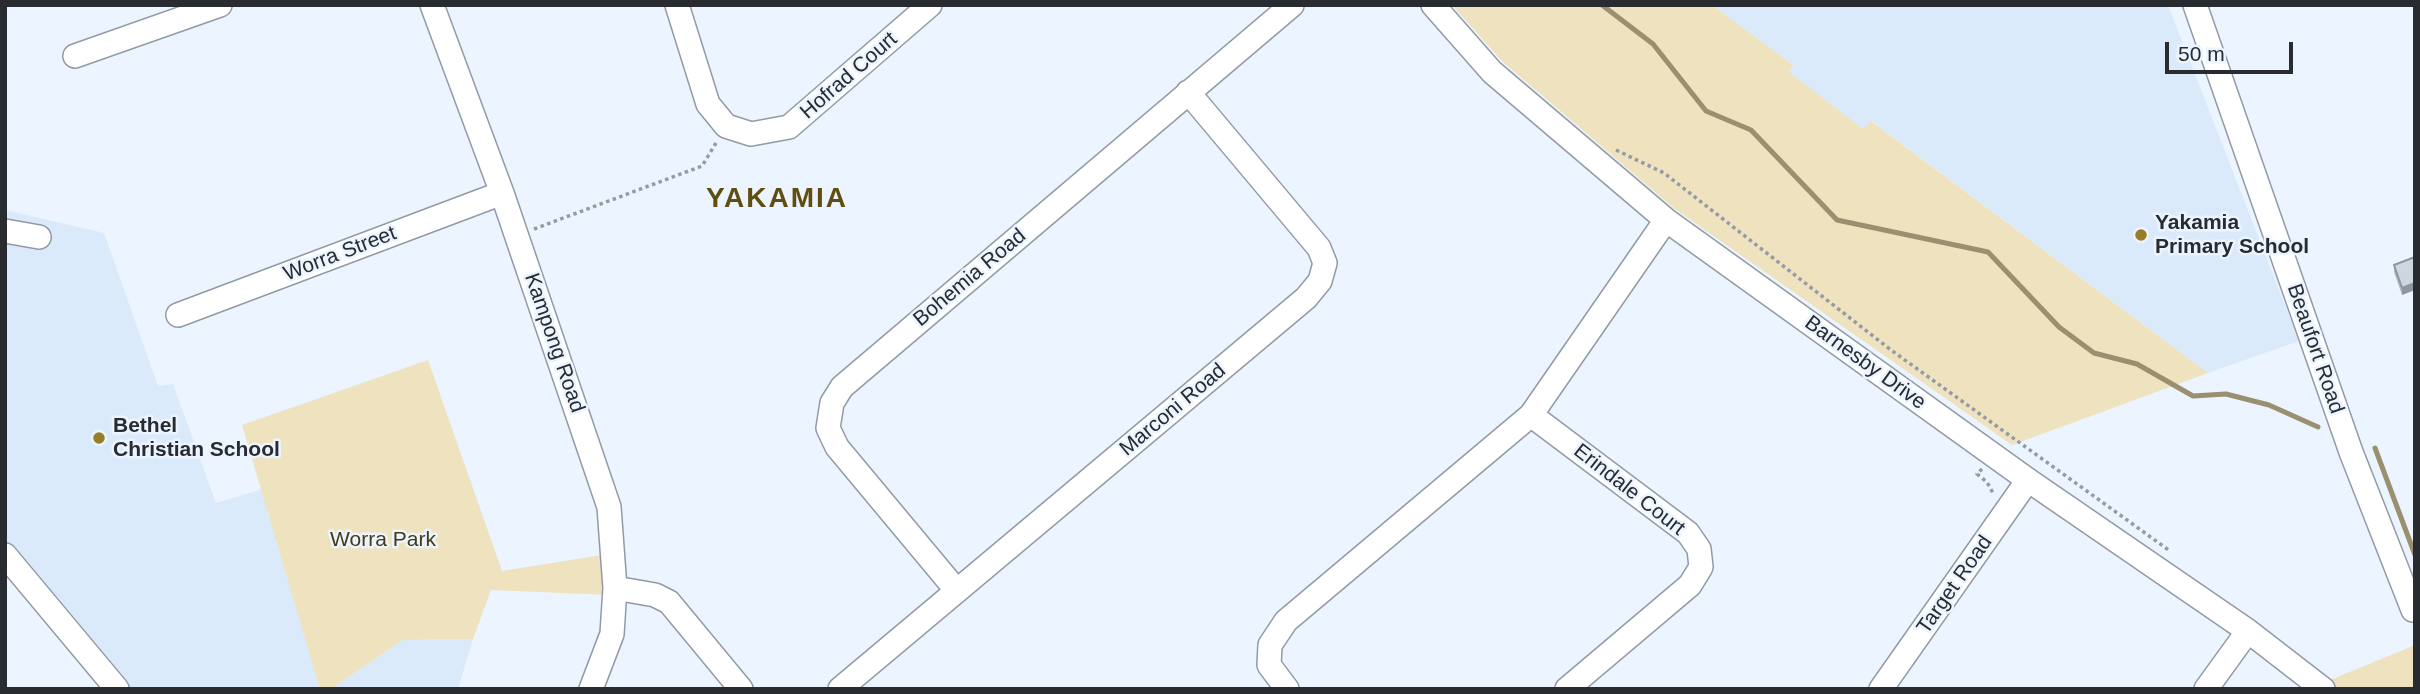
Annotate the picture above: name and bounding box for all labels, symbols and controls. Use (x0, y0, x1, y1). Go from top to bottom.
street label: Hofrad Court (795, 27, 903, 125)
scale bar (2168, 28, 2296, 72)
text: 50 m (2178, 42, 2225, 65)
district label: YAKAMIA (707, 182, 847, 216)
place label: Yakamia Primary School (2155, 210, 2309, 260)
street label: Worra Street (280, 221, 400, 287)
street label: Bohemia Road (909, 224, 1031, 332)
marker: Yakamia Primary School (2133, 227, 2149, 243)
street label: Kampong Road (518, 270, 590, 416)
street label: Beaufort Road (2281, 281, 2349, 417)
street label: Barnesby Drive (1800, 311, 1930, 415)
street label: Marconi Road (1115, 358, 1231, 462)
place label: Bethel Christian School (113, 413, 280, 463)
marker: Bethel Christian School (91, 430, 107, 446)
street label: Erindale Court (1568, 439, 1690, 541)
park label: Worra Park (330, 527, 436, 553)
street label: Target Road (1912, 531, 1998, 639)

